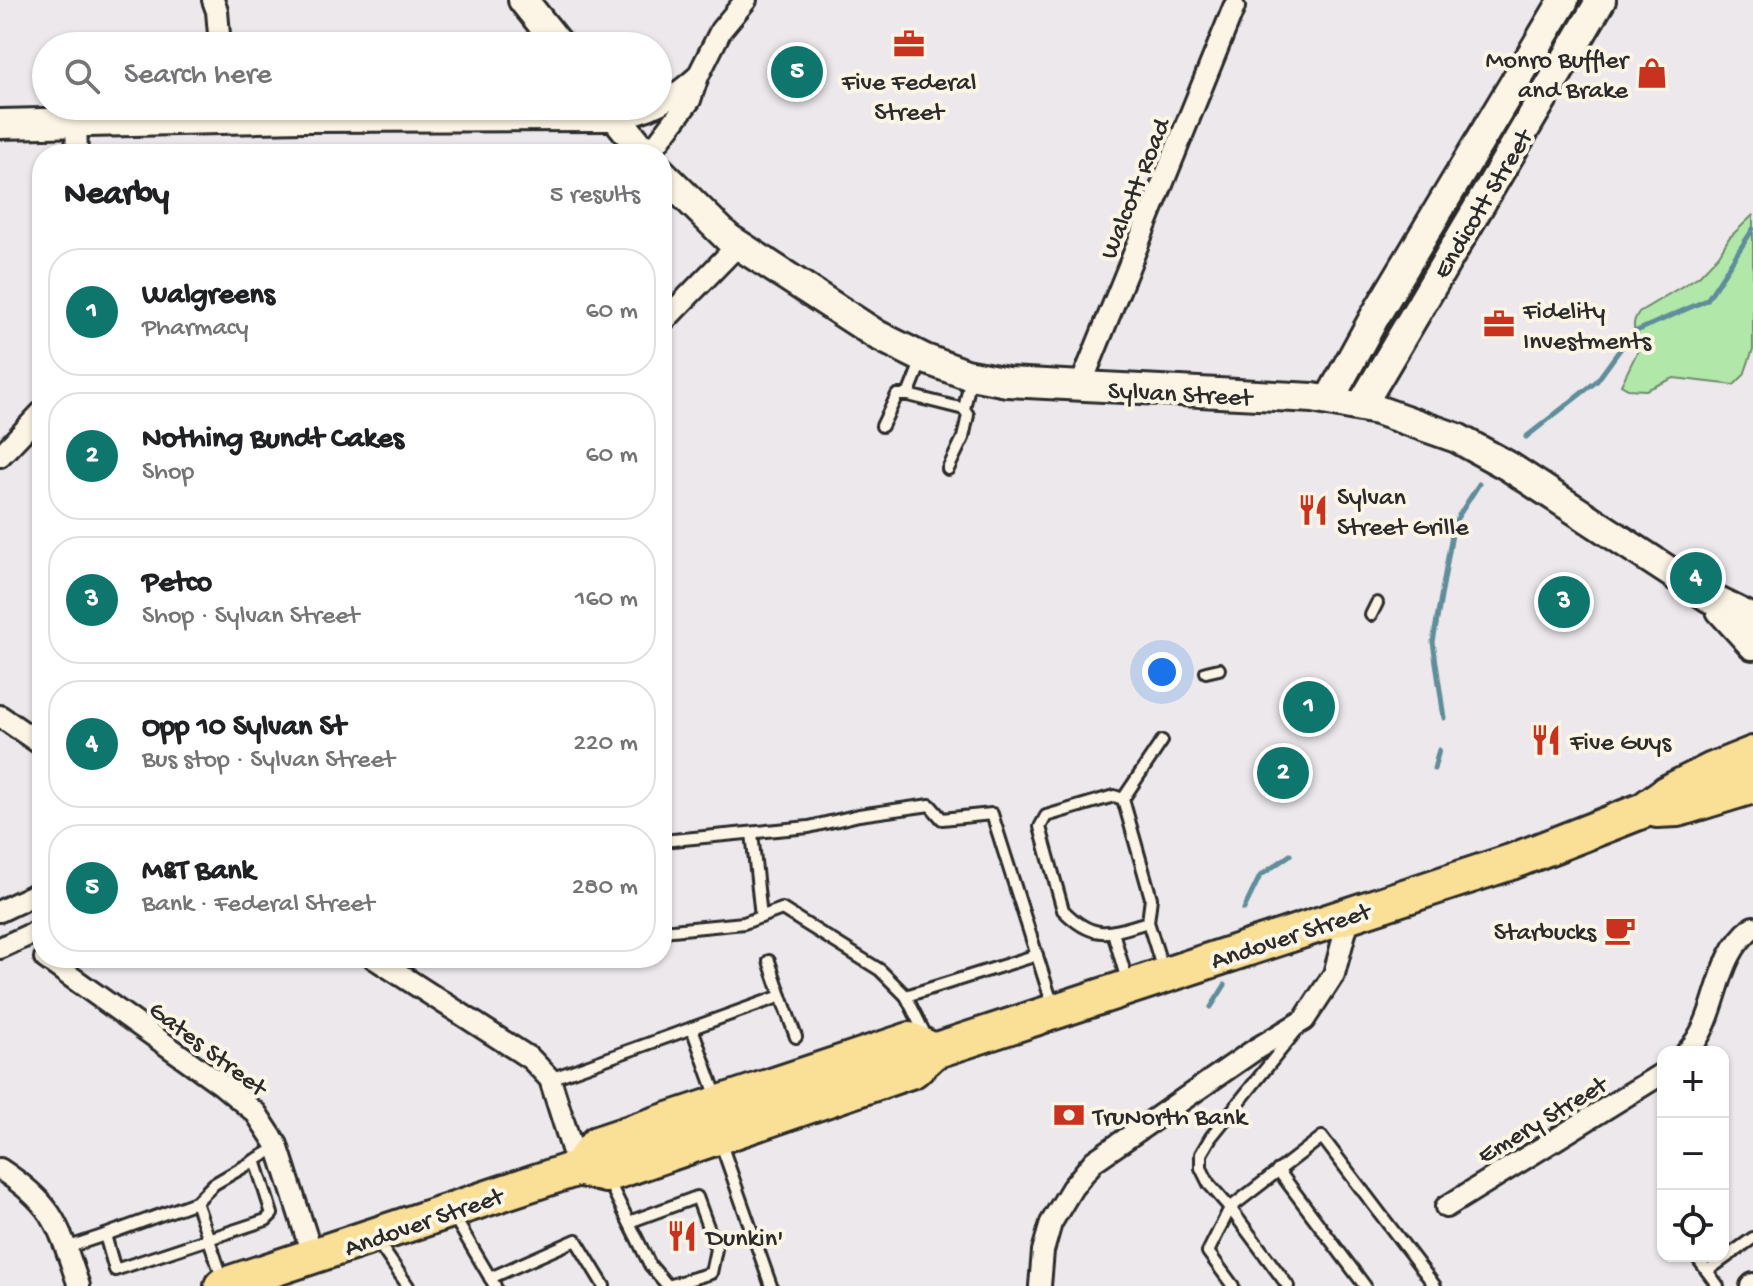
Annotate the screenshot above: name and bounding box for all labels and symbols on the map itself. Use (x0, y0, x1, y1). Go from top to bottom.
office icon: Five Federal Street (892, 27, 926, 61)
pin: 5 (771, 42, 823, 102)
place label: Monro Buffler and Brake (1486, 47, 1631, 108)
shop icon: Monro Buffler and Brake (1635, 56, 1669, 90)
place label: Five Federal Street (841, 69, 976, 130)
street label: Walcott Road (1095, 113, 1180, 264)
street label: Endicott Street (1428, 123, 1543, 286)
place label: Fidelity Investments (1522, 298, 1653, 359)
office icon: Fidelity Investments (1482, 307, 1516, 341)
street label: Sylvan Street (1107, 377, 1255, 416)
place label: Sylvan Street Grille (1337, 484, 1469, 545)
restaurant icon: Sylvan Street Grille (1296, 493, 1330, 527)
pin: 4 (1670, 548, 1722, 608)
pin: 3 (1538, 572, 1590, 632)
your location (1142, 652, 1182, 692)
pin: 1 (1283, 677, 1335, 737)
restaurant icon: Five Guys (1529, 723, 1563, 757)
place label: Five Guys (1569, 729, 1672, 760)
pin: 2 (1257, 743, 1309, 803)
street label: Andover Street (1208, 897, 1377, 979)
cafe icon: Starbucks (1603, 913, 1637, 947)
place label: Starbucks (1494, 919, 1597, 950)
street label: Gates Street (141, 996, 273, 1107)
street label: Emery Street (1473, 1070, 1616, 1173)
bank icon: TruNorth Bank (1052, 1098, 1086, 1132)
place label: TruNorth Bank (1091, 1104, 1249, 1135)
street label: Andover Street (341, 1182, 510, 1266)
restaurant icon: Dunkin' (665, 1219, 699, 1253)
place label: Dunkin' (704, 1225, 784, 1256)

